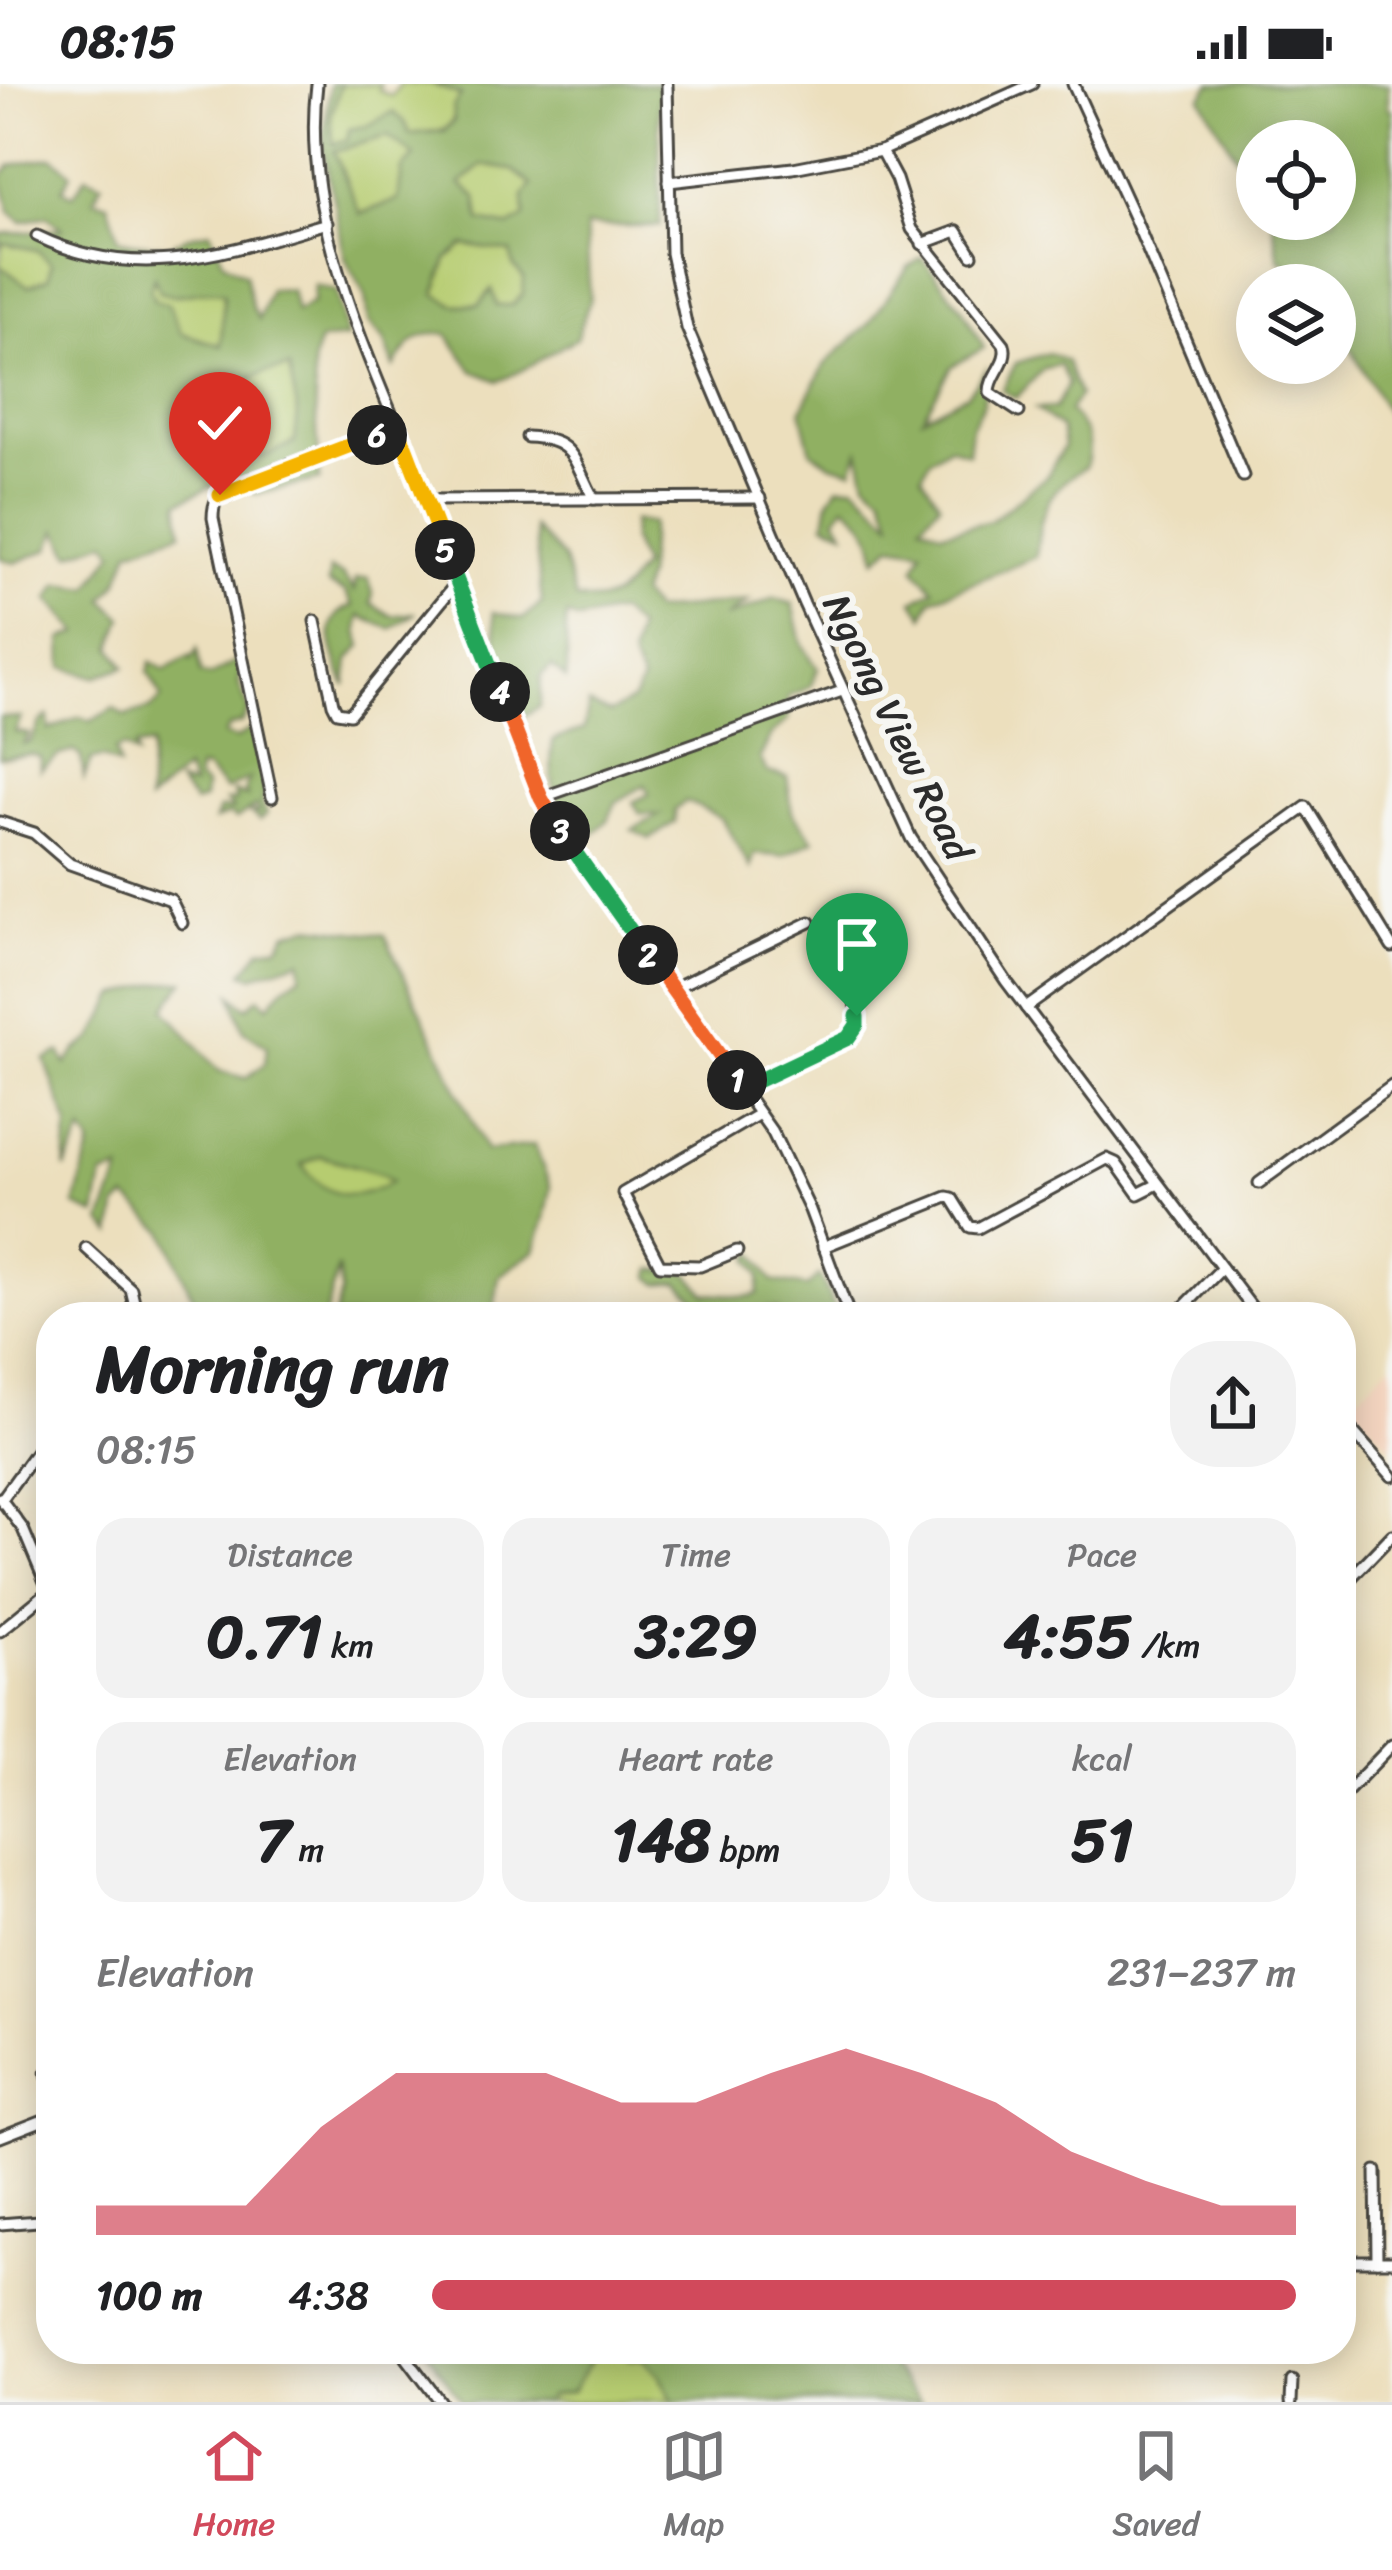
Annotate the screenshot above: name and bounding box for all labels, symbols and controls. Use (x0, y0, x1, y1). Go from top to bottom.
text: 08:15 (60, 2, 176, 82)
map controls (1236, 120, 1356, 384)
button: locate (1236, 120, 1356, 240)
button: layers (1236, 264, 1356, 384)
pin (169, 372, 271, 495)
icon: check (187, 390, 253, 456)
pin: 6 (347, 405, 407, 465)
text: 6 (368, 406, 386, 464)
pin: 5 (415, 520, 475, 580)
text: 5 (435, 521, 455, 579)
street label: Ngong View Road (803, 581, 994, 875)
pin: 4 (470, 662, 530, 722)
text: 4 (490, 663, 510, 721)
pin: 3 (530, 801, 590, 861)
text: 3 (551, 802, 569, 860)
pin (806, 893, 908, 1016)
icon: arrive (824, 911, 890, 977)
pin: 2 (618, 925, 678, 985)
text: 2 (638, 926, 658, 984)
pin: 1 (707, 1050, 767, 1110)
text: 1 (730, 1051, 744, 1109)
text: Morning run (96, 1311, 449, 1428)
button: share (1170, 1341, 1296, 1467)
text: 08:15 (96, 1415, 197, 1484)
text: Distance (227, 1526, 353, 1584)
text: Time (661, 1526, 731, 1584)
text: Pace (1067, 1526, 1137, 1584)
text: 0.71 (206, 1584, 322, 1690)
text: 3:29 (635, 1584, 757, 1690)
text: 4:55 (1004, 1584, 1133, 1690)
text: km (322, 1617, 374, 1675)
text: /km (1133, 1617, 1200, 1675)
text: Elevation (223, 1730, 357, 1788)
text: Heart rate (619, 1730, 773, 1788)
text: kcal (1072, 1730, 1132, 1788)
text: 7 (256, 1788, 290, 1894)
text: 148 (612, 1788, 711, 1894)
text: 51 (1071, 1788, 1133, 1894)
text: m (290, 1821, 324, 1879)
text: bpm (711, 1821, 780, 1879)
text: Elevation (96, 1938, 254, 2007)
text: 231–237 m (1107, 1938, 1296, 2007)
text: 100 m (96, 2261, 202, 2330)
text: 4:38 (288, 2261, 369, 2330)
tab: Home (193, 2423, 275, 2553)
tab: Map (661, 2423, 727, 2553)
tab: Saved (1112, 2423, 1199, 2553)

